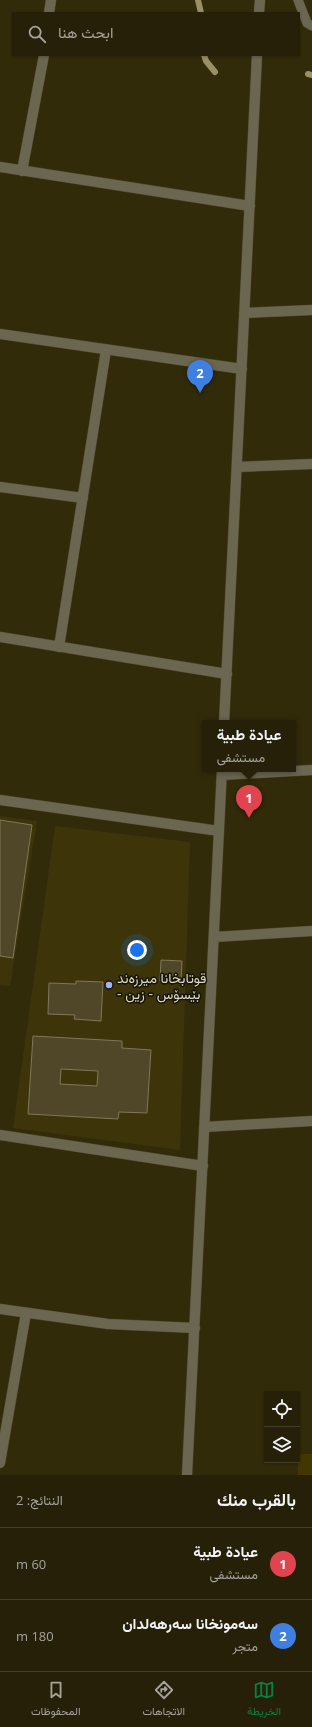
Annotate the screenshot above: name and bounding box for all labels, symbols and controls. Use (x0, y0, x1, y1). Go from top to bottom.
search box (12, 12, 300, 56)
text: ابحث هنا (58, 22, 113, 42)
icon: search (26, 23, 48, 45)
pin: 2 (187, 360, 213, 393)
popup (202, 720, 296, 772)
text: عيادة طبية (217, 724, 281, 744)
text: مستشفى (217, 748, 265, 766)
pin: 1 (236, 785, 262, 818)
your location (127, 940, 147, 960)
place label: قوتابخانا میرزەند - بێسۆس - زین (117, 968, 206, 1003)
marker: قوتابخانا میرزەند - بێسۆس - زین (104, 980, 114, 990)
map controls (264, 1391, 300, 1463)
button: locate (264, 1391, 300, 1427)
button: layers (264, 1427, 300, 1463)
text: بالقرب منك (217, 1488, 296, 1511)
text: النتائج: 2 (16, 1491, 63, 1509)
text: عيادة طبية (193, 1541, 258, 1561)
text: 60 m (16, 1555, 46, 1573)
text: 1 (279, 1555, 287, 1573)
text: مستشفى (210, 1565, 258, 1583)
text: سەمونخانا سەرهەلدان (122, 1613, 258, 1633)
text: 180 m (16, 1627, 54, 1645)
text: 2 (279, 1627, 287, 1645)
text: متجر (233, 1637, 258, 1655)
tab: المحفوظات (31, 1679, 81, 1721)
tab: الاتجاهات (142, 1679, 185, 1721)
tab: الخريطة (247, 1679, 281, 1721)

